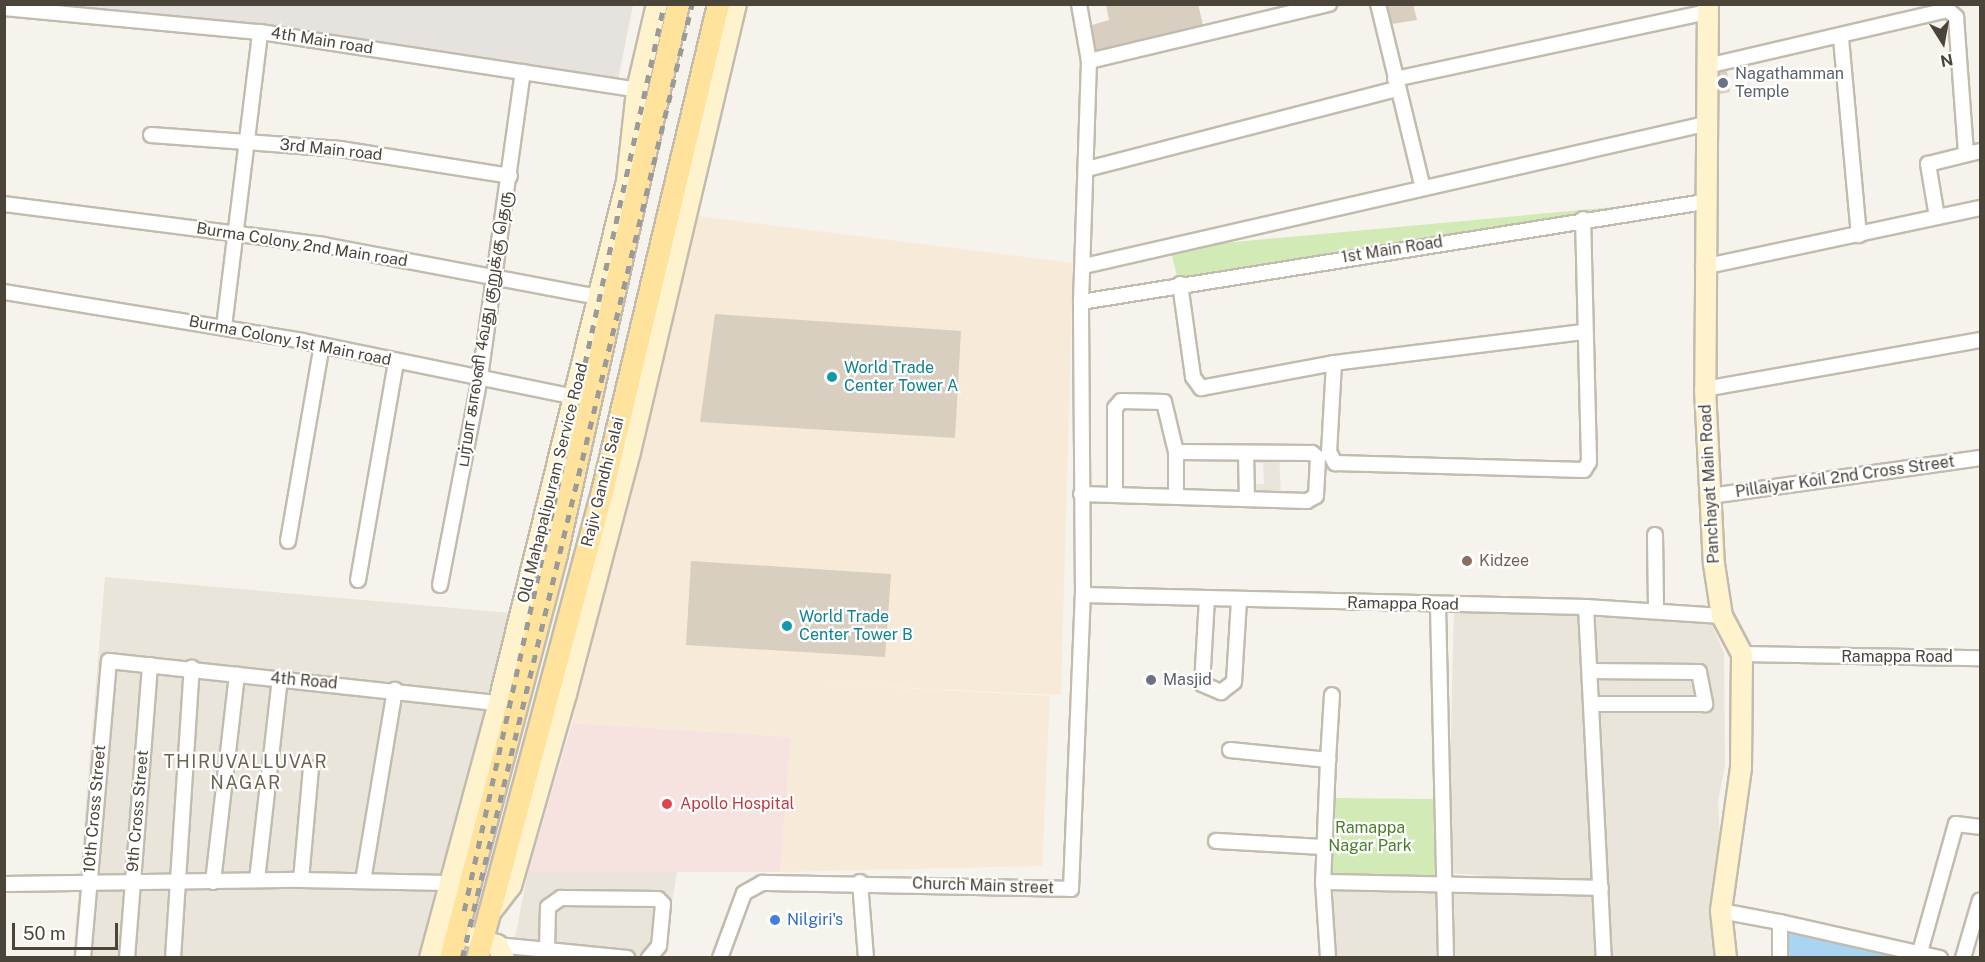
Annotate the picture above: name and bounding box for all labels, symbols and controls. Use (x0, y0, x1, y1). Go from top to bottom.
north arrow (1913, 12, 1973, 72)
street label: 4th Main road (270, 23, 374, 59)
text: N (1939, 50, 1954, 71)
place label: Nagathamman Temple (1735, 64, 1844, 102)
marker: Nagathamman Temple (1716, 76, 1730, 90)
street label: 3rd Main road (279, 135, 383, 165)
street label: பர்மா காலனி 4வது குறுக்கு தெரு (454, 190, 516, 468)
street label: Burma Colony 2nd Main road (195, 219, 409, 271)
street label: 1st Main Road (1340, 232, 1444, 268)
street label: Burma Colony 1st Main road (187, 312, 393, 370)
place label: World Trade Center Tower A (844, 358, 958, 396)
street label: Old Mahapalipuram Service Road (514, 361, 592, 605)
marker: World Trade Center Tower A (825, 370, 839, 384)
street label: Panchayat Main Road (1696, 404, 1724, 564)
street label: Rajiv Gandhi Salai (578, 415, 628, 549)
street label: Pillaiyar Koil 2nd Cross Street (1734, 452, 1956, 502)
place label: Kidzee (1479, 551, 1529, 571)
marker: Kidzee (1460, 554, 1474, 568)
street label: Ramappa Road (1347, 593, 1459, 615)
place label: World Trade Center Tower B (799, 607, 913, 645)
marker: World Trade Center Tower B (780, 619, 794, 633)
street label: Ramappa Road (1841, 647, 1953, 667)
street label: 4th Road (270, 669, 338, 693)
place label: Masjid (1163, 670, 1212, 690)
marker: Masjid (1144, 673, 1158, 687)
street label: 10th Cross Street (80, 744, 110, 874)
street label: 9th Cross Street (123, 749, 153, 873)
district label: THIRUVALLUVAR NAGAR (164, 752, 328, 795)
place label: Apollo Hospital (680, 794, 795, 814)
marker: Apollo Hospital (658, 795, 676, 813)
park label: Ramappa Nagar Park (1328, 818, 1412, 856)
street label: Church Main street (912, 874, 1054, 898)
place label: Nilgiri's (787, 910, 843, 930)
scale bar (15, 911, 122, 949)
marker: Nilgiri's (768, 913, 782, 927)
text: 50 m (23, 923, 66, 944)

